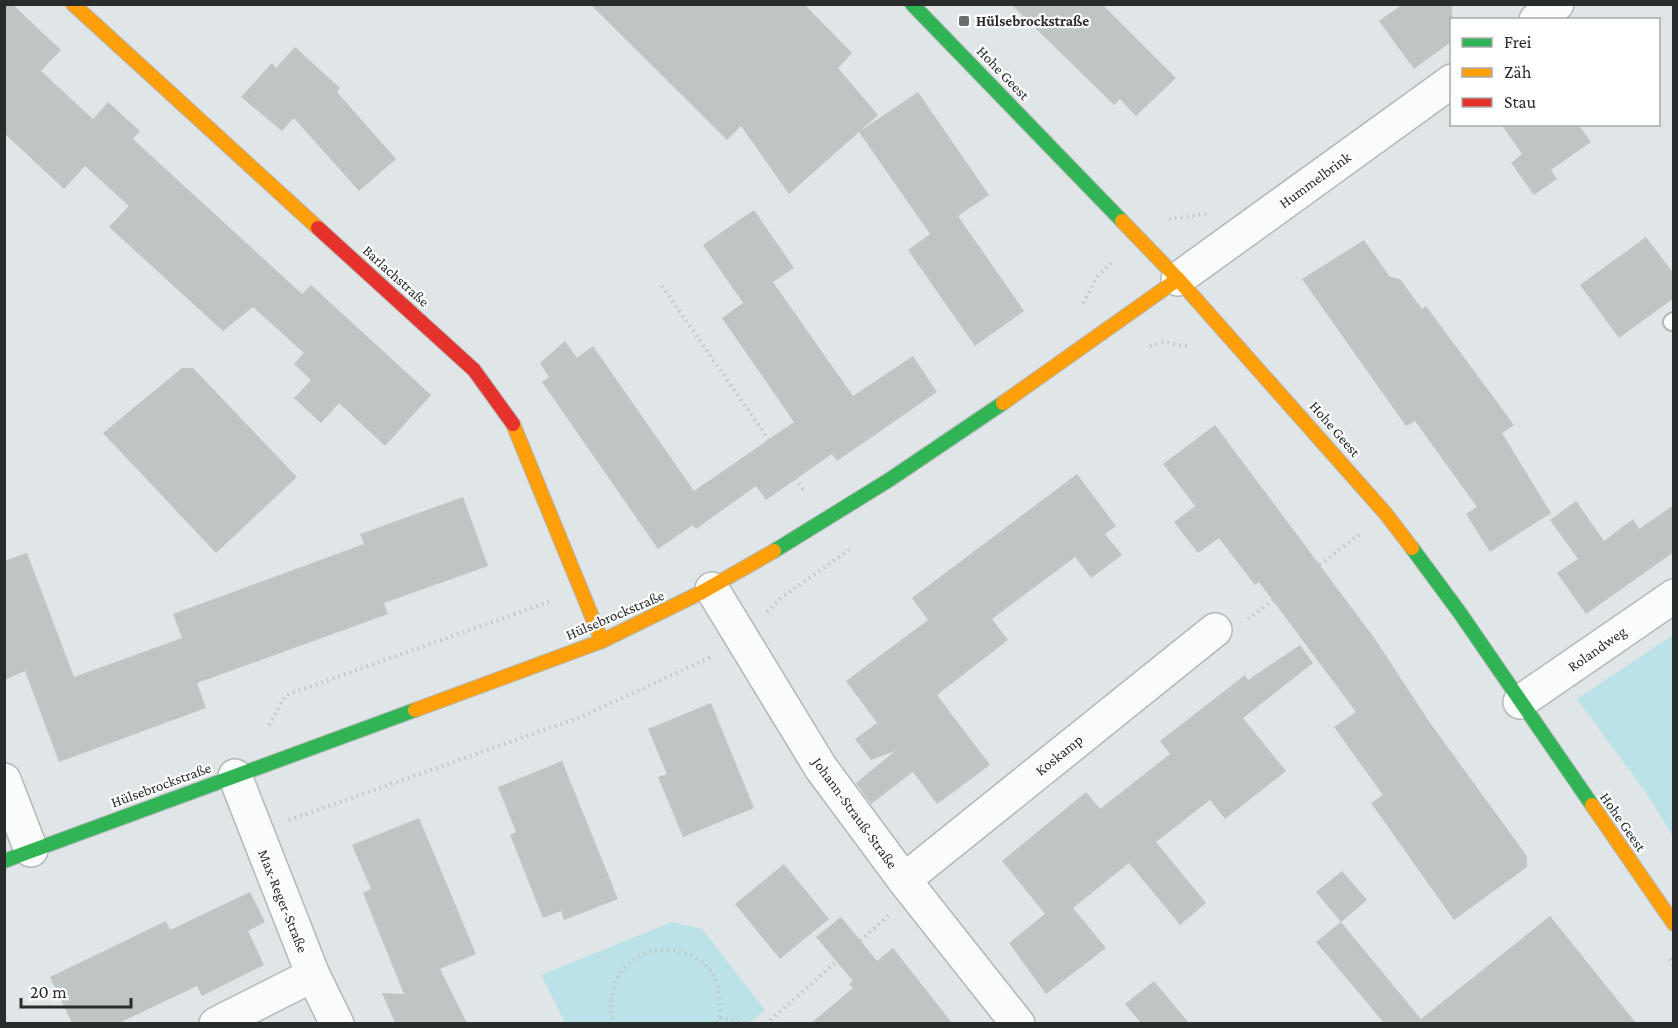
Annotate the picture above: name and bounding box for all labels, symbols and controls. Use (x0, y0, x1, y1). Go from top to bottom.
place label: Hülsebrockstraße (976, 13, 1089, 29)
marker: Hülsebrockstraße (957, 14, 971, 28)
legend (1450, 18, 1660, 126)
text: Frei (1504, 32, 1532, 52)
street label: Hohe Geest (974, 43, 1033, 104)
text: Zäh (1504, 62, 1532, 82)
text: Stau (1504, 92, 1537, 112)
street label: Hummelbrink (1276, 148, 1355, 211)
street label: Barlachstraße (360, 242, 433, 310)
street label: Hohe Geest (1307, 398, 1364, 461)
street label: Hülsebrockstraße (563, 587, 667, 643)
street label: Rolandweg (1565, 623, 1630, 676)
street label: Koskamp (1032, 731, 1086, 780)
street label: Johann-Strauß-Straße (807, 753, 901, 872)
street label: Hülsebrockstraße (109, 759, 214, 811)
street label: Hohe Geest (1597, 789, 1650, 855)
street label: Max-Reger-Straße (254, 847, 311, 956)
scale bar (21, 971, 130, 1009)
text: 20 m (30, 982, 67, 1002)

